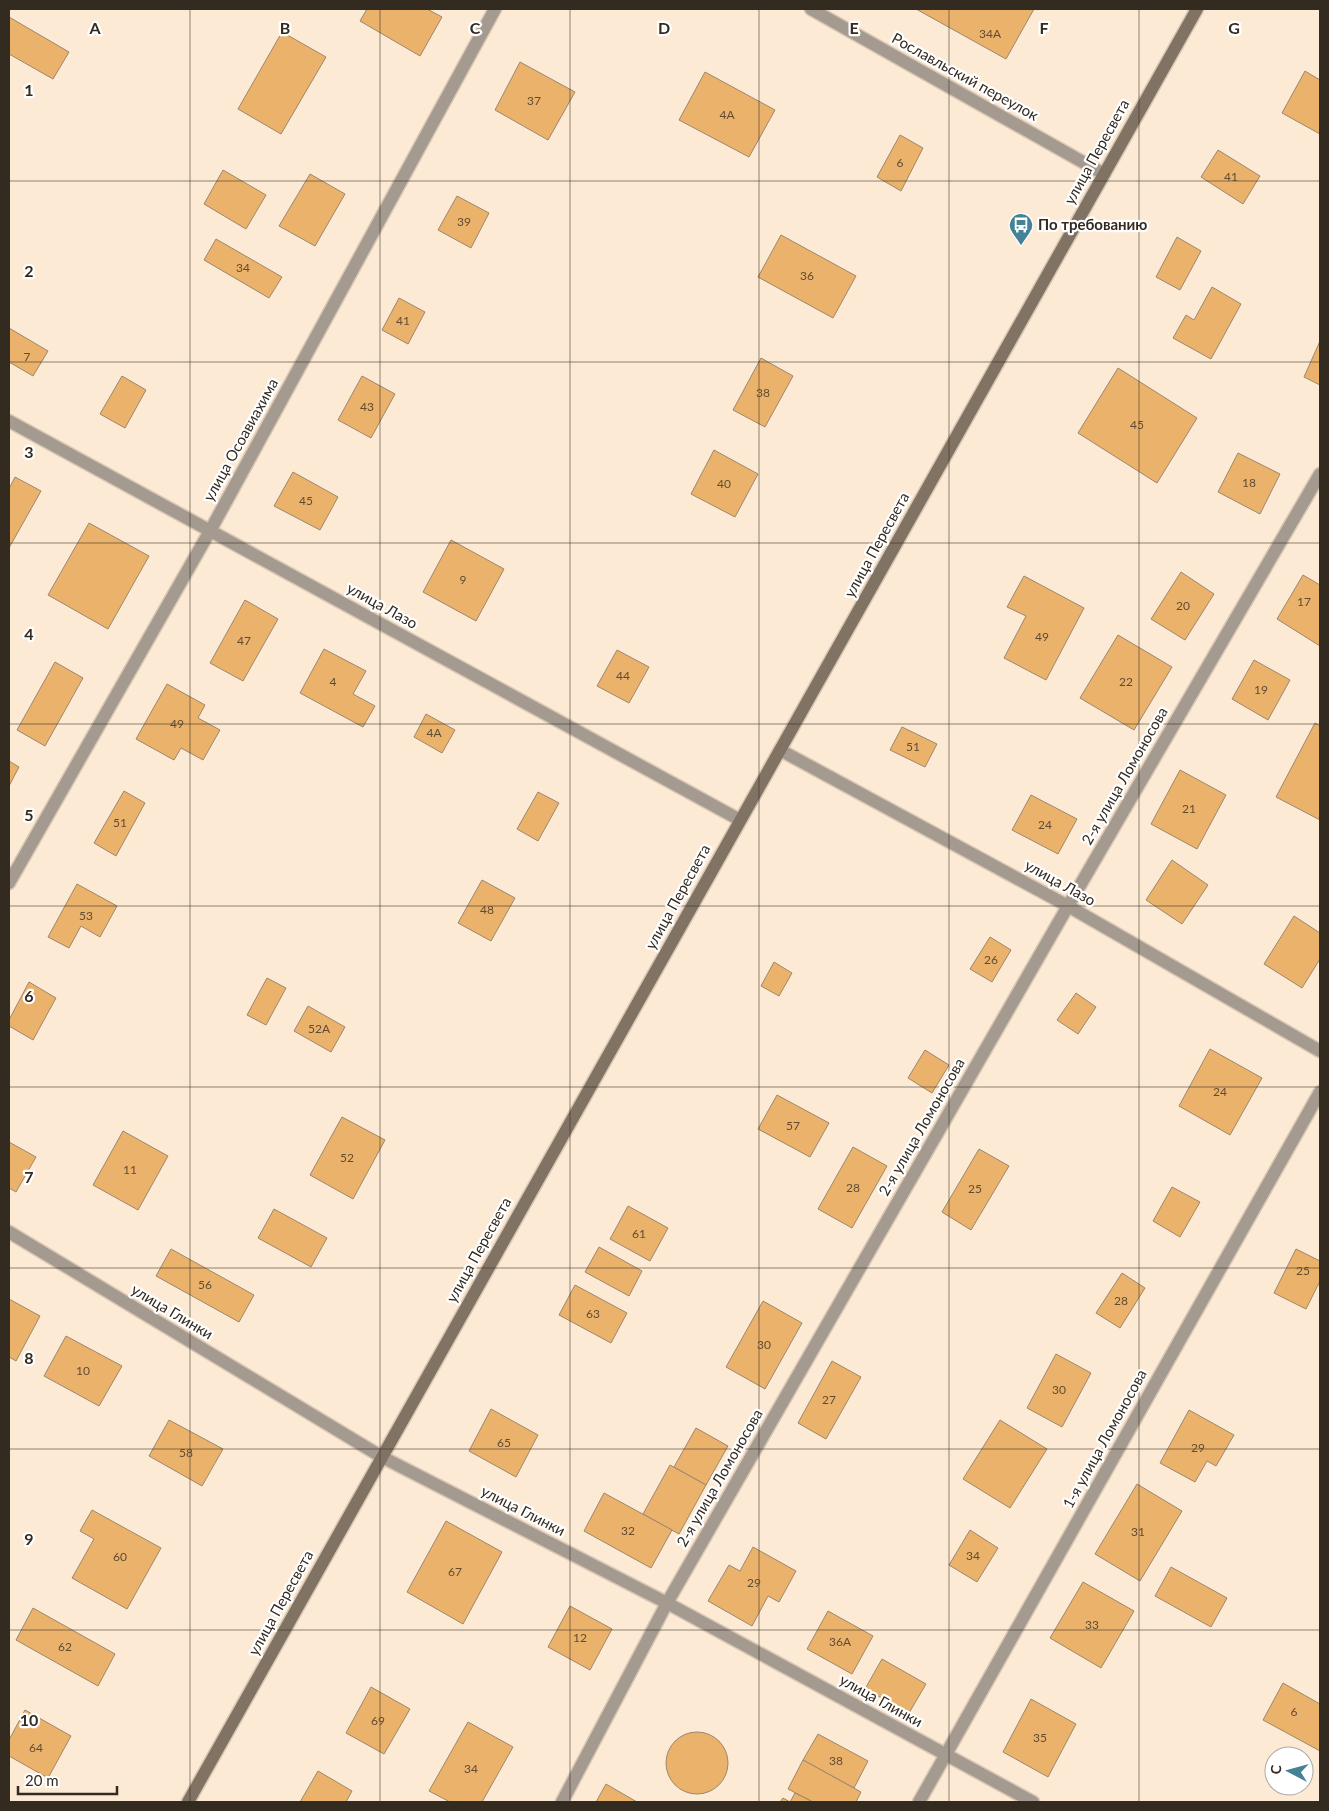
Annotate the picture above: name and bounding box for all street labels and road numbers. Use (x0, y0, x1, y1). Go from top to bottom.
street label: Рославльский переулок (889, 28, 1042, 124)
street label: улица Пересвета (1060, 96, 1132, 207)
street label: улица Осоавиахима (199, 375, 281, 504)
street label: улица Пересвета (840, 489, 912, 600)
street label: улица Лазо (344, 578, 421, 632)
street label: 2-я улица Ломоносова (1077, 703, 1171, 848)
street label: улица Пересвета (641, 841, 713, 952)
street label: улица Лазо (1022, 855, 1099, 909)
street label: 2-я улица Ломоносова (874, 1054, 968, 1199)
street label: улица Пересвета (442, 1194, 514, 1305)
street label: улица Глинки (128, 1280, 217, 1343)
street label: 1-я улица Ломоносова (1058, 1366, 1150, 1511)
street label: 2-я улица Ломоносова (672, 1405, 766, 1550)
street label: улица Глинки (478, 1481, 569, 1539)
street label: улица Пересвета (244, 1547, 316, 1658)
street label: улица Глинки (837, 1670, 926, 1730)

